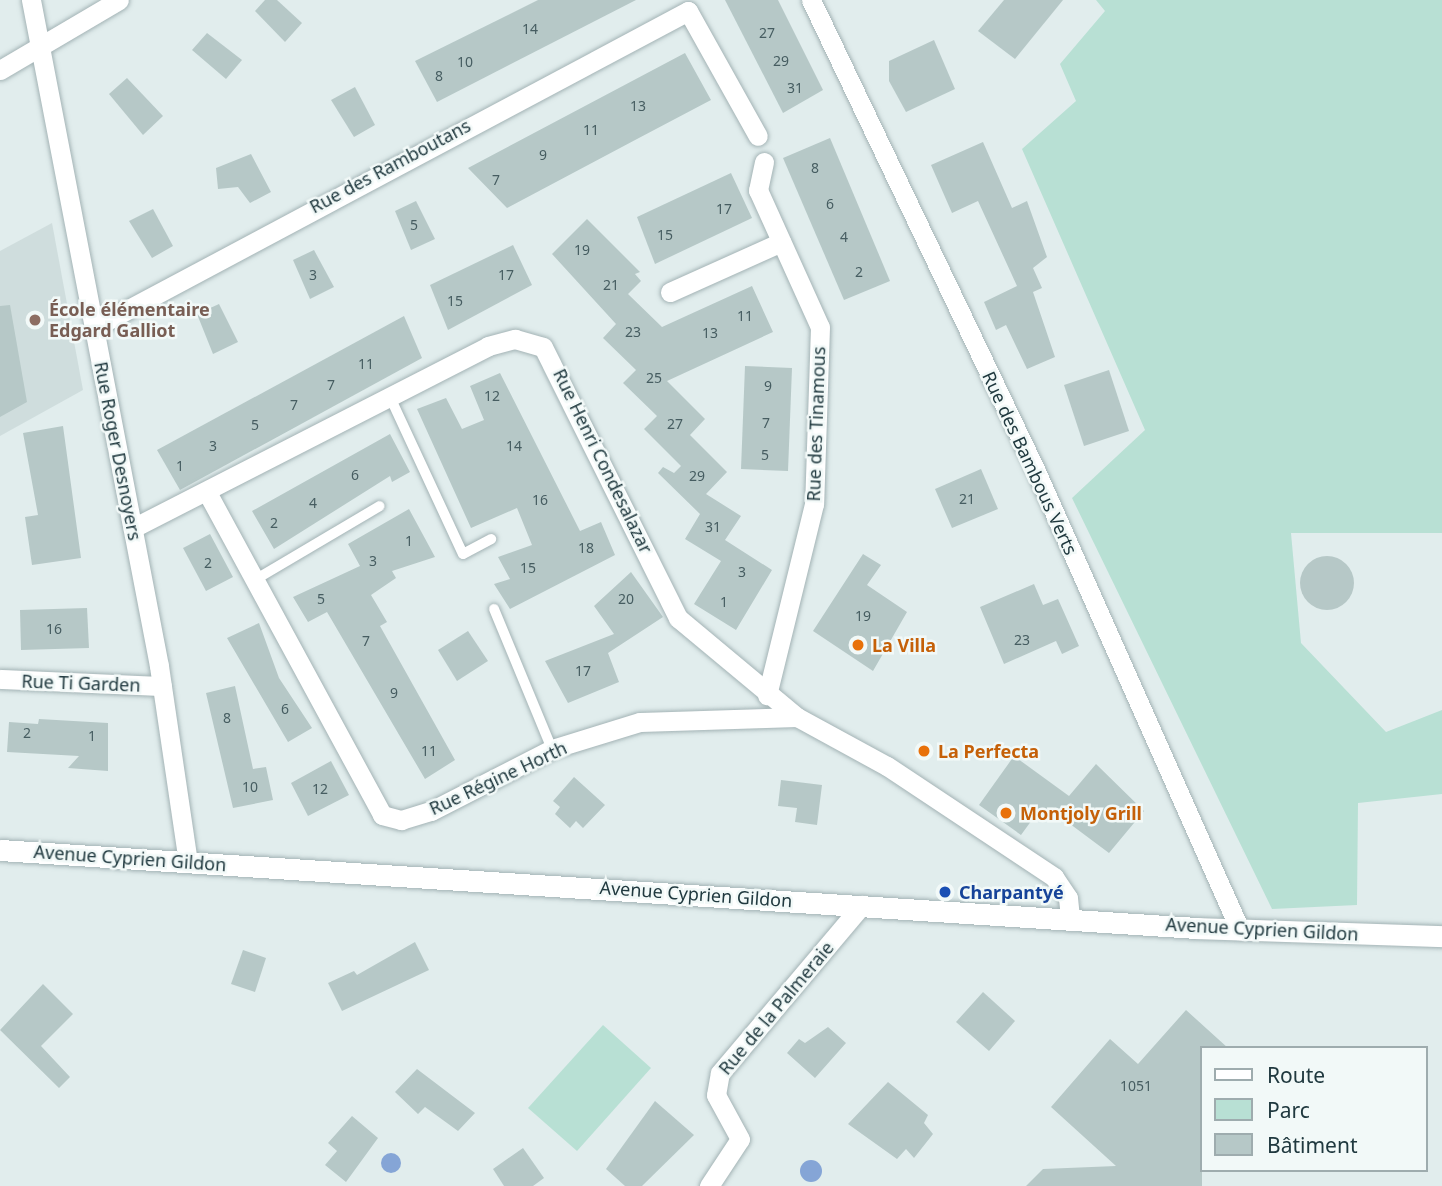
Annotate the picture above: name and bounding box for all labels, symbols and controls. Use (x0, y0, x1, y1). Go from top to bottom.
house number: 14 (522, 21, 538, 37)
house number: 27 (759, 25, 775, 41)
house number: 29 (773, 53, 789, 69)
house number: 10 (457, 54, 473, 70)
house number: 8 (435, 68, 443, 84)
house number: 31 (787, 80, 803, 96)
house number: 13 (630, 98, 646, 114)
street label: Rue des Ramboutans (306, 114, 474, 218)
house number: 11 (583, 122, 599, 138)
house number: 9 (539, 147, 547, 163)
house number: 8 (811, 160, 819, 176)
house number: 7 (492, 172, 500, 188)
house number: 6 (826, 196, 834, 212)
house number: 17 (716, 201, 732, 217)
house number: 5 (410, 217, 418, 233)
house number: 15 (657, 227, 673, 243)
house number: 4 (840, 229, 848, 245)
house number: 19 (574, 242, 590, 258)
house number: 2 (855, 264, 863, 280)
house number: 3 (309, 267, 317, 283)
house number: 17 (498, 267, 514, 283)
house number: 21 (603, 277, 619, 293)
house number: 15 (447, 293, 463, 309)
place label: École élémentaire Edgard Galliot (49, 299, 210, 342)
house number: 11 (737, 308, 753, 324)
marker: École élémentaire Edgard Galliot (27, 312, 43, 328)
house number: 23 (625, 324, 641, 340)
house number: 13 (702, 325, 718, 341)
street label: Rue des Tinamous (803, 346, 829, 502)
house number: 11 (358, 356, 374, 372)
street label: Rue Roger Desnoyers (90, 360, 146, 542)
street label: Rue Henri Condesalazar (549, 365, 657, 557)
street label: Rue des Bambous Verts (978, 368, 1082, 558)
house number: 25 (646, 370, 662, 386)
house number: 7 (327, 377, 335, 393)
house number: 9 (764, 378, 772, 394)
house number: 12 (484, 388, 500, 404)
house number: 7 (290, 397, 298, 413)
house number: 7 (762, 415, 770, 431)
house number: 27 (667, 416, 683, 432)
house number: 5 (251, 417, 259, 433)
house number: 3 (209, 438, 217, 454)
house number: 14 (506, 438, 522, 454)
house number: 5 (761, 447, 769, 463)
house number: 1 (176, 458, 184, 474)
house number: 6 (351, 467, 359, 483)
house number: 29 (689, 468, 705, 484)
house number: 21 (959, 491, 975, 507)
house number: 16 (532, 492, 548, 508)
house number: 4 (309, 495, 317, 511)
house number: 2 (270, 515, 278, 531)
house number: 31 (705, 519, 721, 535)
house number: 1 (405, 533, 413, 549)
house number: 18 (578, 540, 594, 556)
house number: 3 (369, 553, 377, 569)
house number: 2 (204, 555, 212, 571)
house number: 15 (520, 560, 536, 576)
house number: 3 (738, 564, 746, 580)
house number: 5 (317, 591, 325, 607)
house number: 20 (618, 591, 634, 607)
house number: 1 (720, 594, 728, 610)
house number: 19 (855, 608, 871, 624)
house number: 16 (46, 621, 62, 637)
house number: 23 (1014, 632, 1030, 648)
house number: 7 (362, 633, 370, 649)
place label: La Villa (872, 634, 936, 656)
marker: La Villa (850, 637, 866, 653)
house number: 17 (575, 663, 591, 679)
street label: Rue Ti Garden (21, 670, 141, 696)
house number: 9 (390, 685, 398, 701)
house number: 6 (281, 701, 289, 717)
house number: 8 (223, 710, 231, 726)
house number: 2 (23, 725, 31, 741)
house number: 1 (88, 728, 96, 744)
street label: Rue Régine Horth (426, 737, 570, 819)
place label: La Perfecta (938, 740, 1039, 762)
house number: 11 (421, 743, 437, 759)
marker: La Perfecta (916, 743, 932, 759)
house number: 10 (242, 779, 258, 795)
house number: 12 (312, 781, 328, 797)
place label: Montjoly Grill (1020, 802, 1142, 824)
marker: Montjoly Grill (998, 805, 1014, 821)
street label: Avenue Cyprien Gildon (33, 840, 227, 876)
street label: Avenue Cyprien Gildon (599, 876, 793, 912)
place label: Charpantyé (959, 881, 1064, 903)
marker: Charpantyé (937, 884, 953, 900)
street label: Avenue Cyprien Gildon (1165, 913, 1359, 945)
street label: Rue de la Palmeraie (714, 937, 838, 1079)
legend (1200, 1046, 1428, 1172)
text: Route (1267, 1061, 1325, 1089)
house number: 1051 (1120, 1078, 1152, 1094)
text: Parc (1267, 1096, 1310, 1124)
text: Bâtiment (1267, 1131, 1357, 1159)

